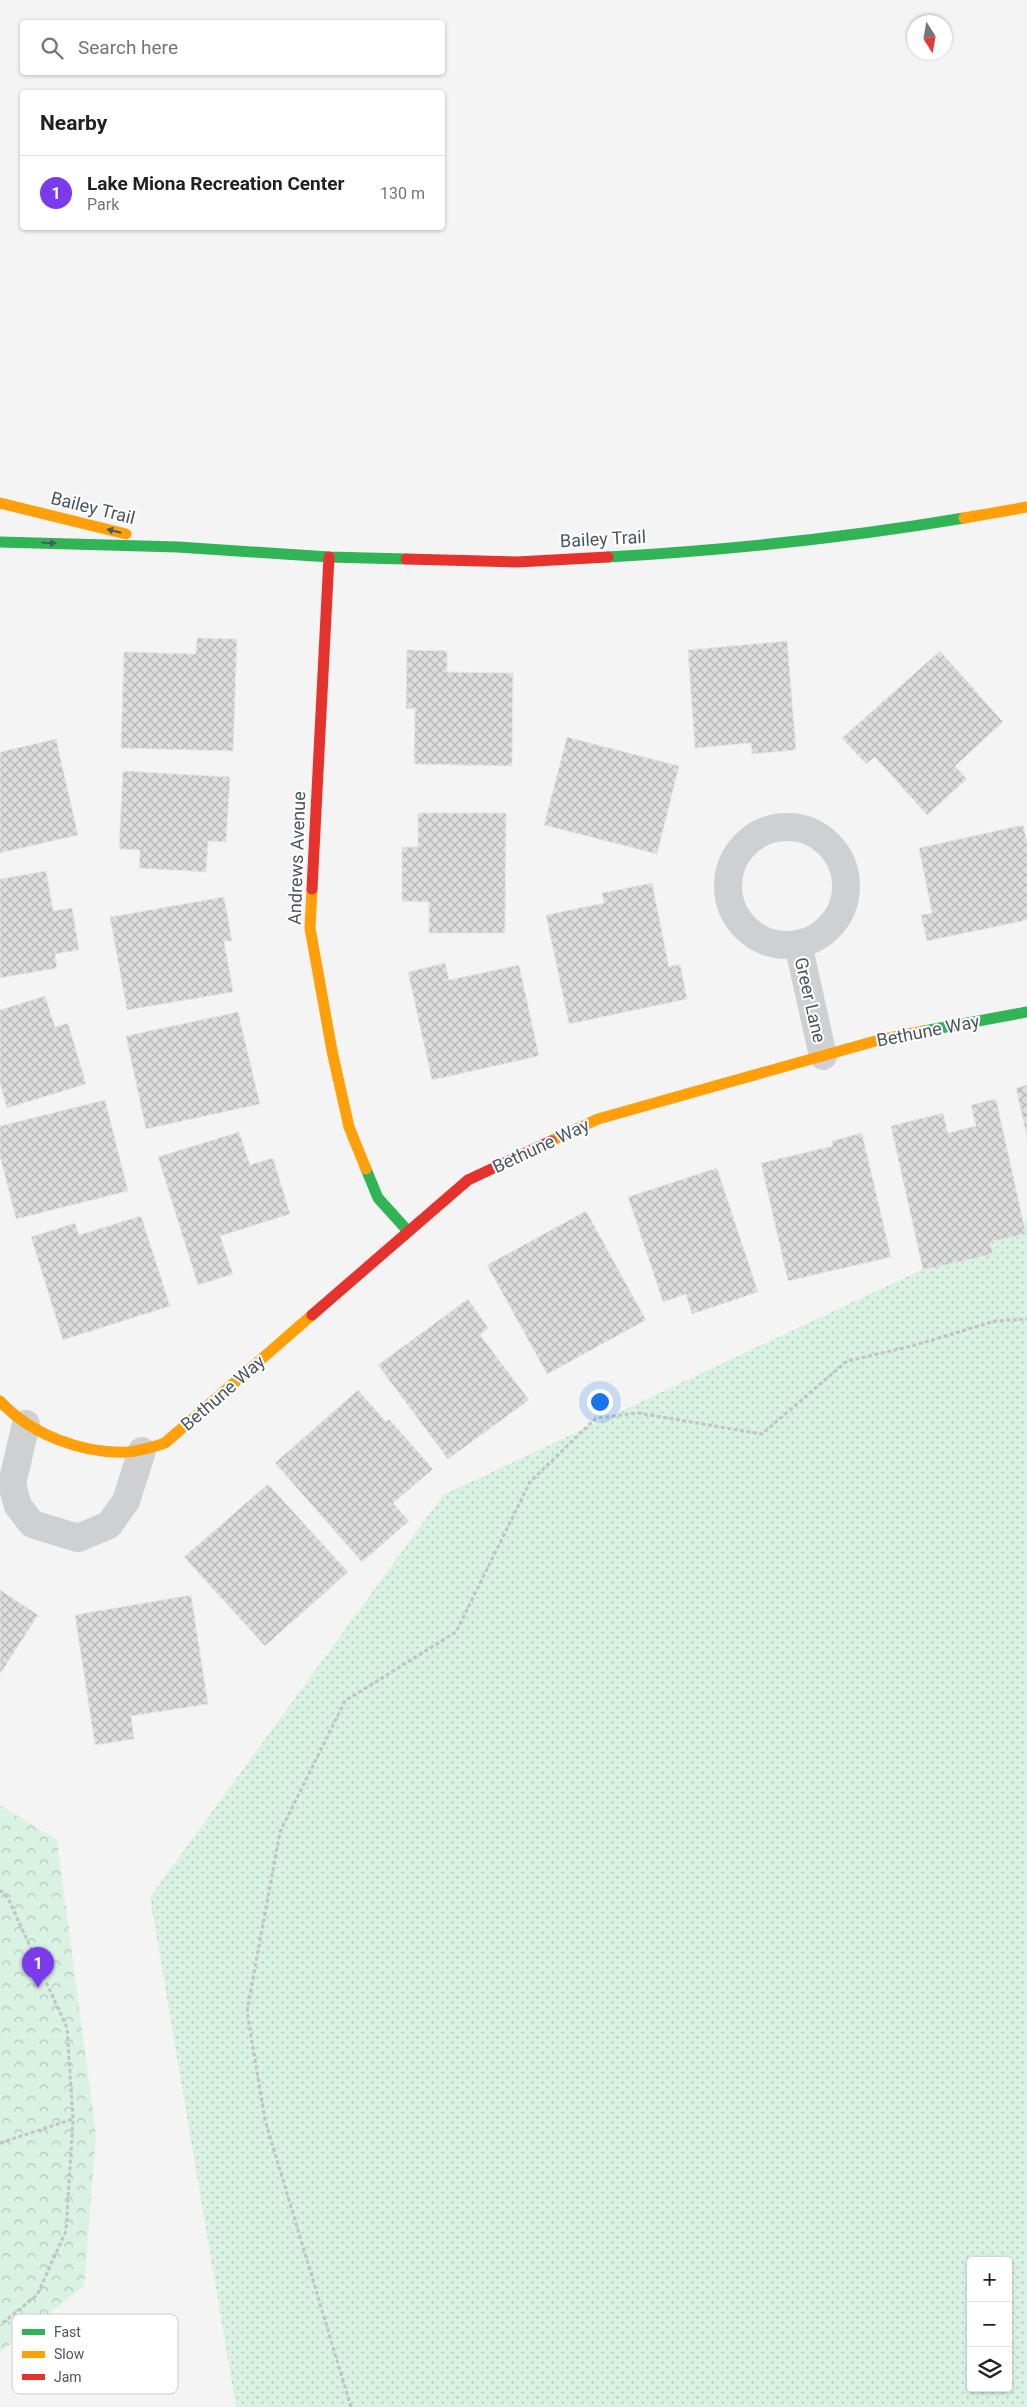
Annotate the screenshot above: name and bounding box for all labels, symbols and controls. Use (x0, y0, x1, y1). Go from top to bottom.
north arrow (907, 15, 952, 60)
search box (20, 20, 445, 75)
icon: search (38, 34, 66, 62)
text: Search here (78, 36, 178, 59)
text: Nearby (40, 111, 107, 135)
text: Lake Miona Recreation Center (87, 172, 344, 195)
text: 1 (51, 184, 61, 203)
text: 130 m (380, 184, 425, 203)
text: Park (87, 195, 119, 214)
street label: Bailey Trail (49, 487, 137, 528)
street label: Bailey Trail (559, 526, 647, 551)
one-way arrow (106, 527, 121, 535)
one-way arrow (41, 540, 57, 548)
street label: Andrews Avenue (284, 791, 309, 925)
street label: Greer Lane (790, 955, 830, 1045)
street label: Bethune Way (875, 1010, 982, 1051)
street label: Bethune Way (489, 1114, 593, 1177)
street label: Bethune Way (176, 1350, 269, 1435)
your location (587, 1389, 613, 1415)
pin: 1 (22, 1947, 54, 1988)
map controls (967, 2257, 1012, 2392)
button: + (967, 2257, 1012, 2302)
button: − (967, 2302, 1012, 2347)
legend (12, 2314, 178, 2394)
text: Fast (54, 2324, 81, 2340)
text: Slow (54, 2346, 85, 2362)
button: layers (967, 2347, 1012, 2392)
text: Jam (54, 2369, 82, 2385)

